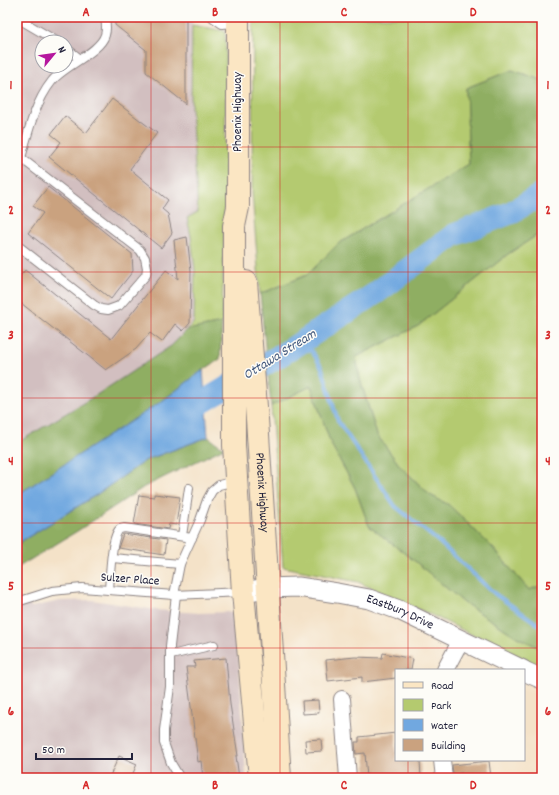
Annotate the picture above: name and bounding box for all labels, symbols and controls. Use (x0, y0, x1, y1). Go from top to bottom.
text: A (82, 4, 90, 23)
text: B (212, 4, 218, 23)
text: C (341, 4, 348, 23)
text: D (470, 4, 477, 23)
north arrow (34, 34, 74, 74)
text: N (53, 44, 70, 57)
street label: Phoenix Highway (229, 71, 248, 152)
text: 1 (10, 77, 13, 96)
text: 1 (547, 77, 550, 96)
text: 2 (8, 202, 14, 221)
text: 2 (545, 202, 551, 221)
water label: Ottawa Stream (240, 324, 321, 385)
text: 3 (8, 327, 14, 346)
text: 3 (545, 327, 551, 346)
street label: Phoenix Highway (250, 452, 274, 534)
text: 4 (8, 453, 14, 472)
text: 4 (545, 453, 551, 472)
street label: Sulzer Place (100, 568, 160, 592)
text: 5 (8, 578, 14, 597)
text: 5 (545, 578, 551, 597)
street label: Eastbury Drive (364, 589, 437, 635)
legend (395, 669, 525, 761)
text: Road (431, 678, 453, 695)
text: Park (431, 698, 452, 715)
text: 6 (8, 703, 15, 722)
text: 6 (545, 703, 552, 722)
text: Water (431, 718, 458, 735)
scale bar (36, 735, 132, 761)
text: Building (431, 738, 466, 755)
text: 50 m (42, 742, 65, 759)
text: A (82, 777, 90, 795)
text: B (212, 777, 218, 795)
text: C (341, 777, 348, 795)
text: D (470, 777, 477, 795)

